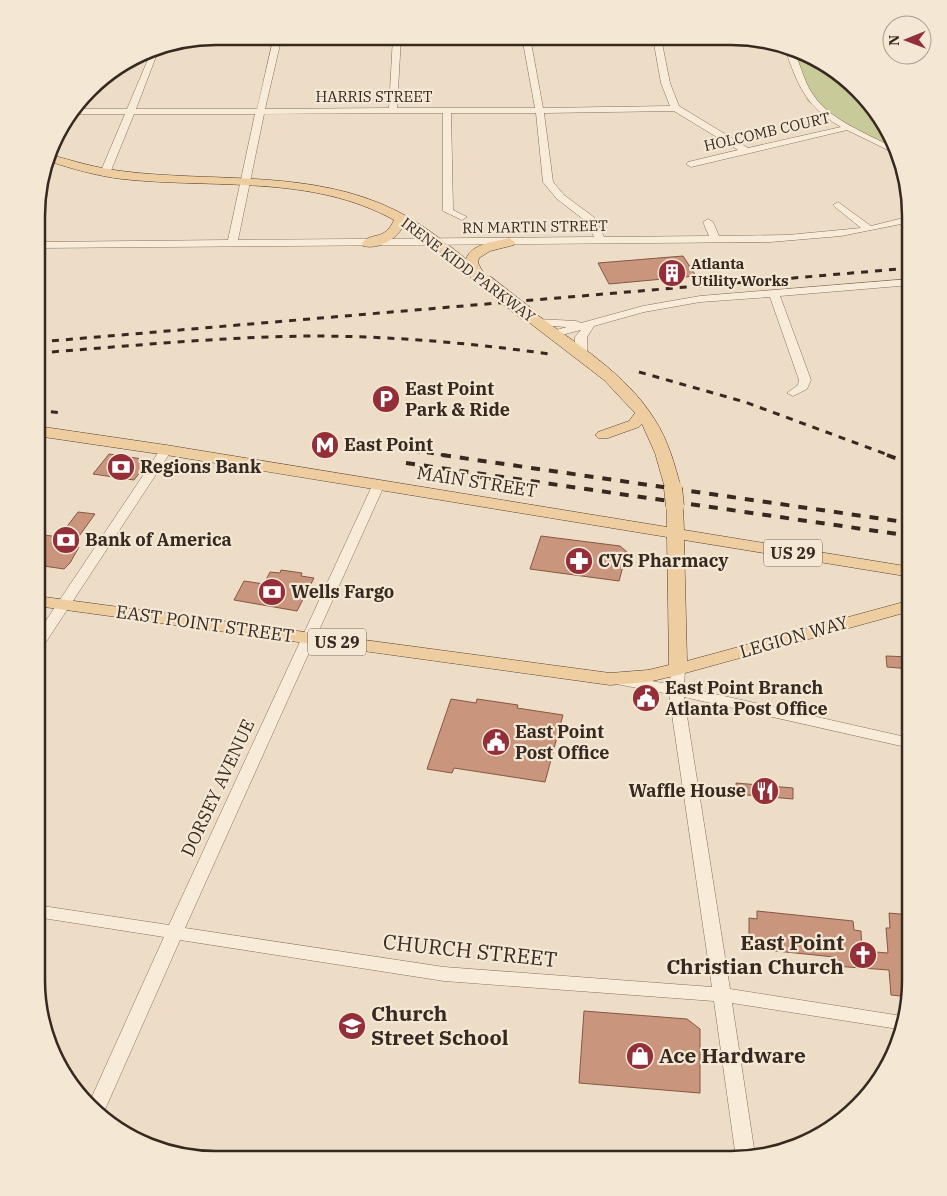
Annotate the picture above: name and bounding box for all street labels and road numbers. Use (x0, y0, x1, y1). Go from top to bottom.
street label: HARRIS STREET (315, 87, 433, 106)
street label: HOLCOMB COURT (702, 108, 832, 155)
street label: IRENE KIDD PARKWAY (398, 213, 539, 326)
street label: RN MARTIN STREET (462, 216, 608, 237)
street label: MAIN STREET (415, 461, 539, 502)
road number: US 29 (764, 540, 822, 566)
street label: EAST POINT STREET (115, 600, 296, 647)
street label: LEGION WAY (737, 610, 851, 663)
road number: US 29 (308, 628, 366, 656)
street label: DORSEY AVENUE (176, 715, 259, 860)
street label: CHURCH STREET (382, 927, 559, 973)

